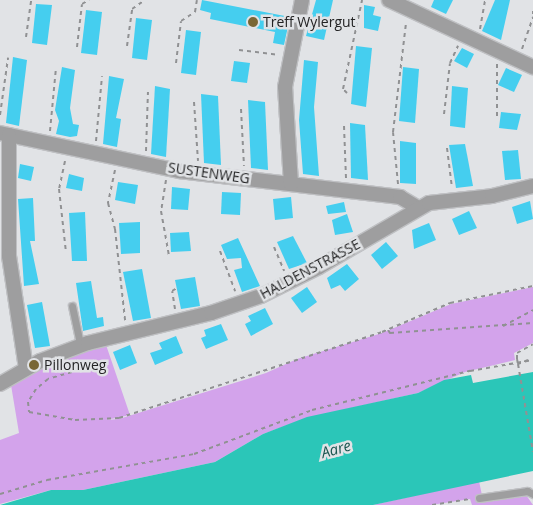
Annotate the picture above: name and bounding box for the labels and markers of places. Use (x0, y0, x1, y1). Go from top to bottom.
place label: Treff Wylergut (263, 14, 356, 30)
marker: Treff Wylergut (247, 16, 259, 28)
place label: Pillonweg (44, 357, 106, 373)
marker: Pillonweg (28, 359, 40, 371)

